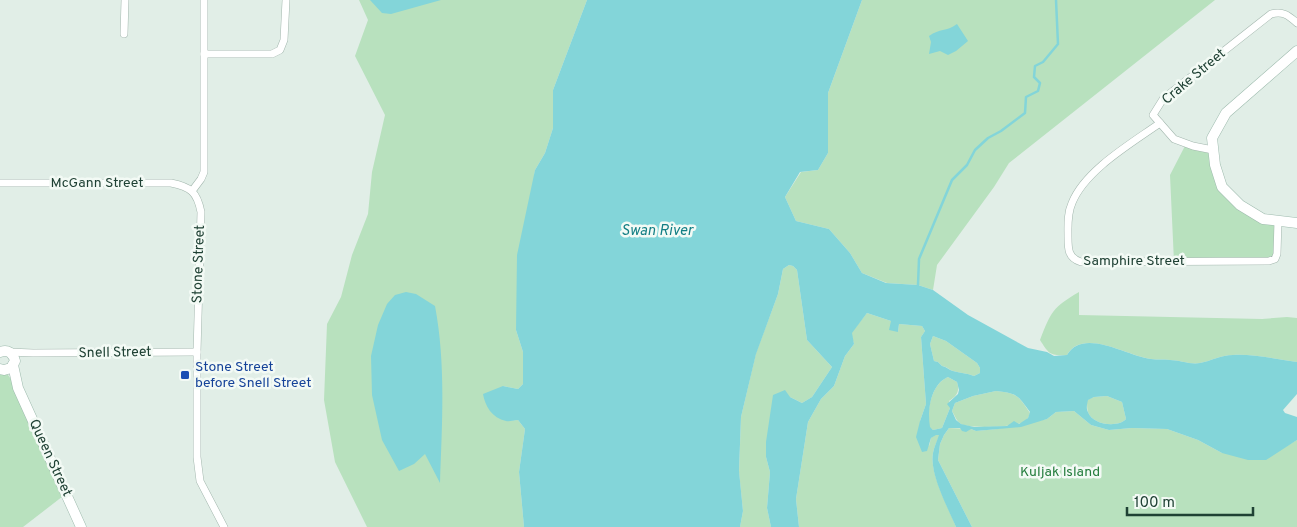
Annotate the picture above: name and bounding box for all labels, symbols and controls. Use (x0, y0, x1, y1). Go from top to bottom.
street label: Crake Street (1159, 45, 1229, 109)
street label: McGann Street (51, 175, 144, 192)
water label: Swan River (621, 222, 694, 241)
street label: Stone Street (189, 224, 209, 304)
street label: Samphire Street (1083, 253, 1185, 270)
street label: Snell Street (78, 344, 152, 362)
place label: Stone Street before Snell Street (195, 359, 312, 392)
marker: Stone Street before Snell Street (179, 369, 191, 381)
street label: Queen Street (25, 417, 75, 499)
park label: Kuljak Island (1020, 464, 1100, 481)
scale bar (1127, 484, 1253, 516)
text: 100 m (1134, 494, 1175, 513)

